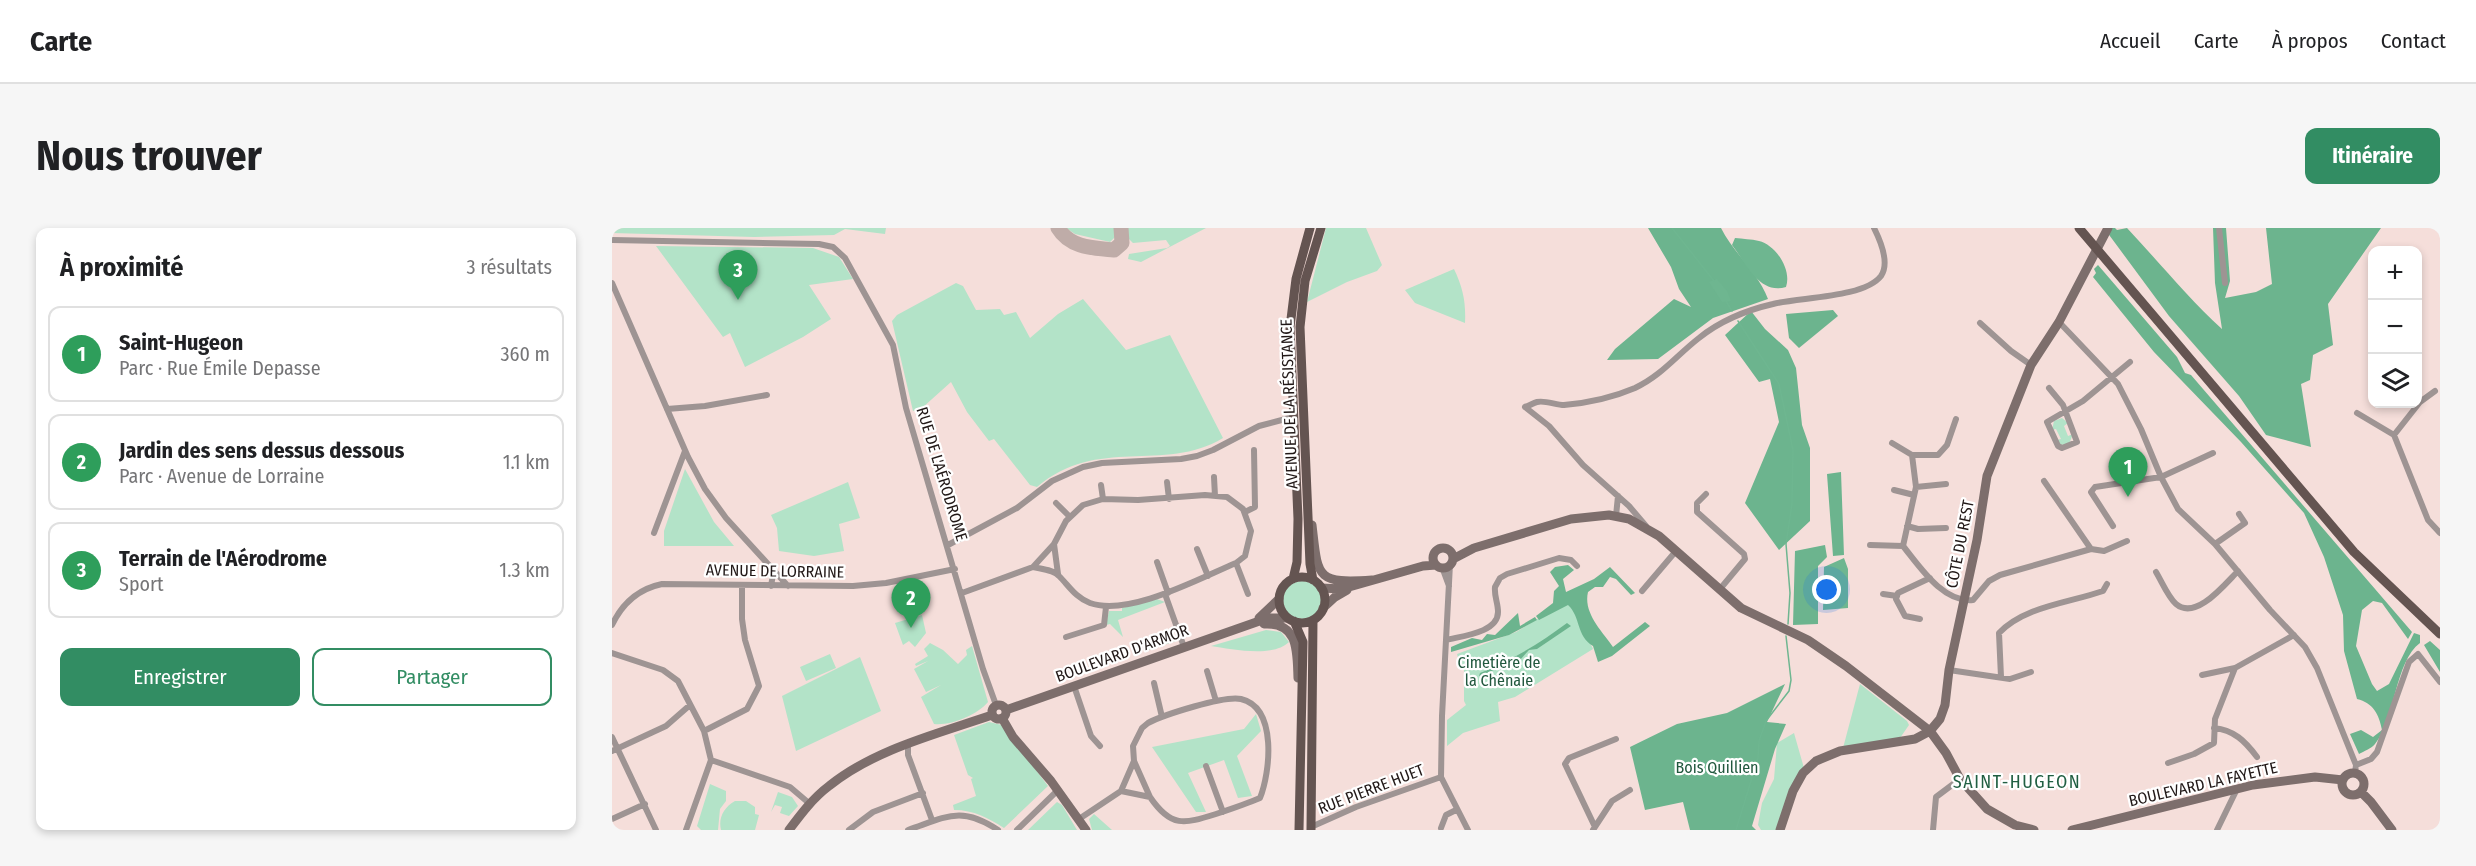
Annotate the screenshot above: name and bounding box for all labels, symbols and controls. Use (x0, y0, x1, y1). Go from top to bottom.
text: Carte (30, 25, 92, 58)
text: Accueil (2100, 28, 2161, 54)
text: Carte (2194, 28, 2239, 54)
text: À propos (2272, 28, 2348, 54)
text: Contact (2381, 28, 2446, 54)
button: Itinéraire (2305, 128, 2440, 184)
text: Nous trouver (36, 131, 262, 181)
map controls (2368, 246, 2422, 408)
button: + (2368, 246, 2422, 300)
pin: 3 (718, 250, 758, 300)
text: À proximité (60, 252, 183, 283)
text: 3 résultats (466, 255, 552, 279)
button: − (2368, 300, 2422, 354)
street label: AVENUE DE LA RÉSISTANCE (1277, 319, 1301, 489)
text: Saint-Hugeon (119, 329, 243, 356)
text: 1 (77, 342, 86, 366)
text: 360 m (501, 342, 550, 366)
button: layers (2368, 354, 2422, 408)
text: Parc · Rue Émile Depasse (119, 356, 321, 380)
street label: RUE DE L'AÉRODROME (913, 405, 971, 543)
text: Jardin des sens dessus dessous (119, 437, 404, 464)
pin: 1 (2108, 448, 2148, 497)
text: 2 (77, 450, 86, 474)
text: 1.1 km (503, 450, 550, 474)
text: Parc · Avenue de Lorraine (119, 464, 324, 488)
street label: CÔTE DU REST (1941, 497, 1978, 590)
text: Terrain de l'Aérodrome (119, 545, 327, 572)
text: 3 (77, 558, 86, 582)
text: 1.3 km (499, 558, 550, 582)
street label: AVENUE DE LORRAINE (706, 560, 844, 582)
text: Sport (119, 572, 164, 596)
your location (1812, 575, 1841, 604)
pin: 2 (892, 578, 930, 628)
street label: BOULEVARD D'ARMOR (1053, 620, 1191, 686)
button: Enregistrer (60, 648, 300, 706)
button: Partager (312, 648, 552, 706)
park label: Cimetière de la Chênaie (1458, 653, 1540, 690)
park label: Bois Quillien (1675, 758, 1759, 777)
street label: BOULEVARD LA FAYETTE (2127, 758, 2279, 810)
street label: RUE PIERRE HUET (1315, 760, 1427, 818)
district label: SAINT-HUGEON (1953, 771, 2081, 793)

